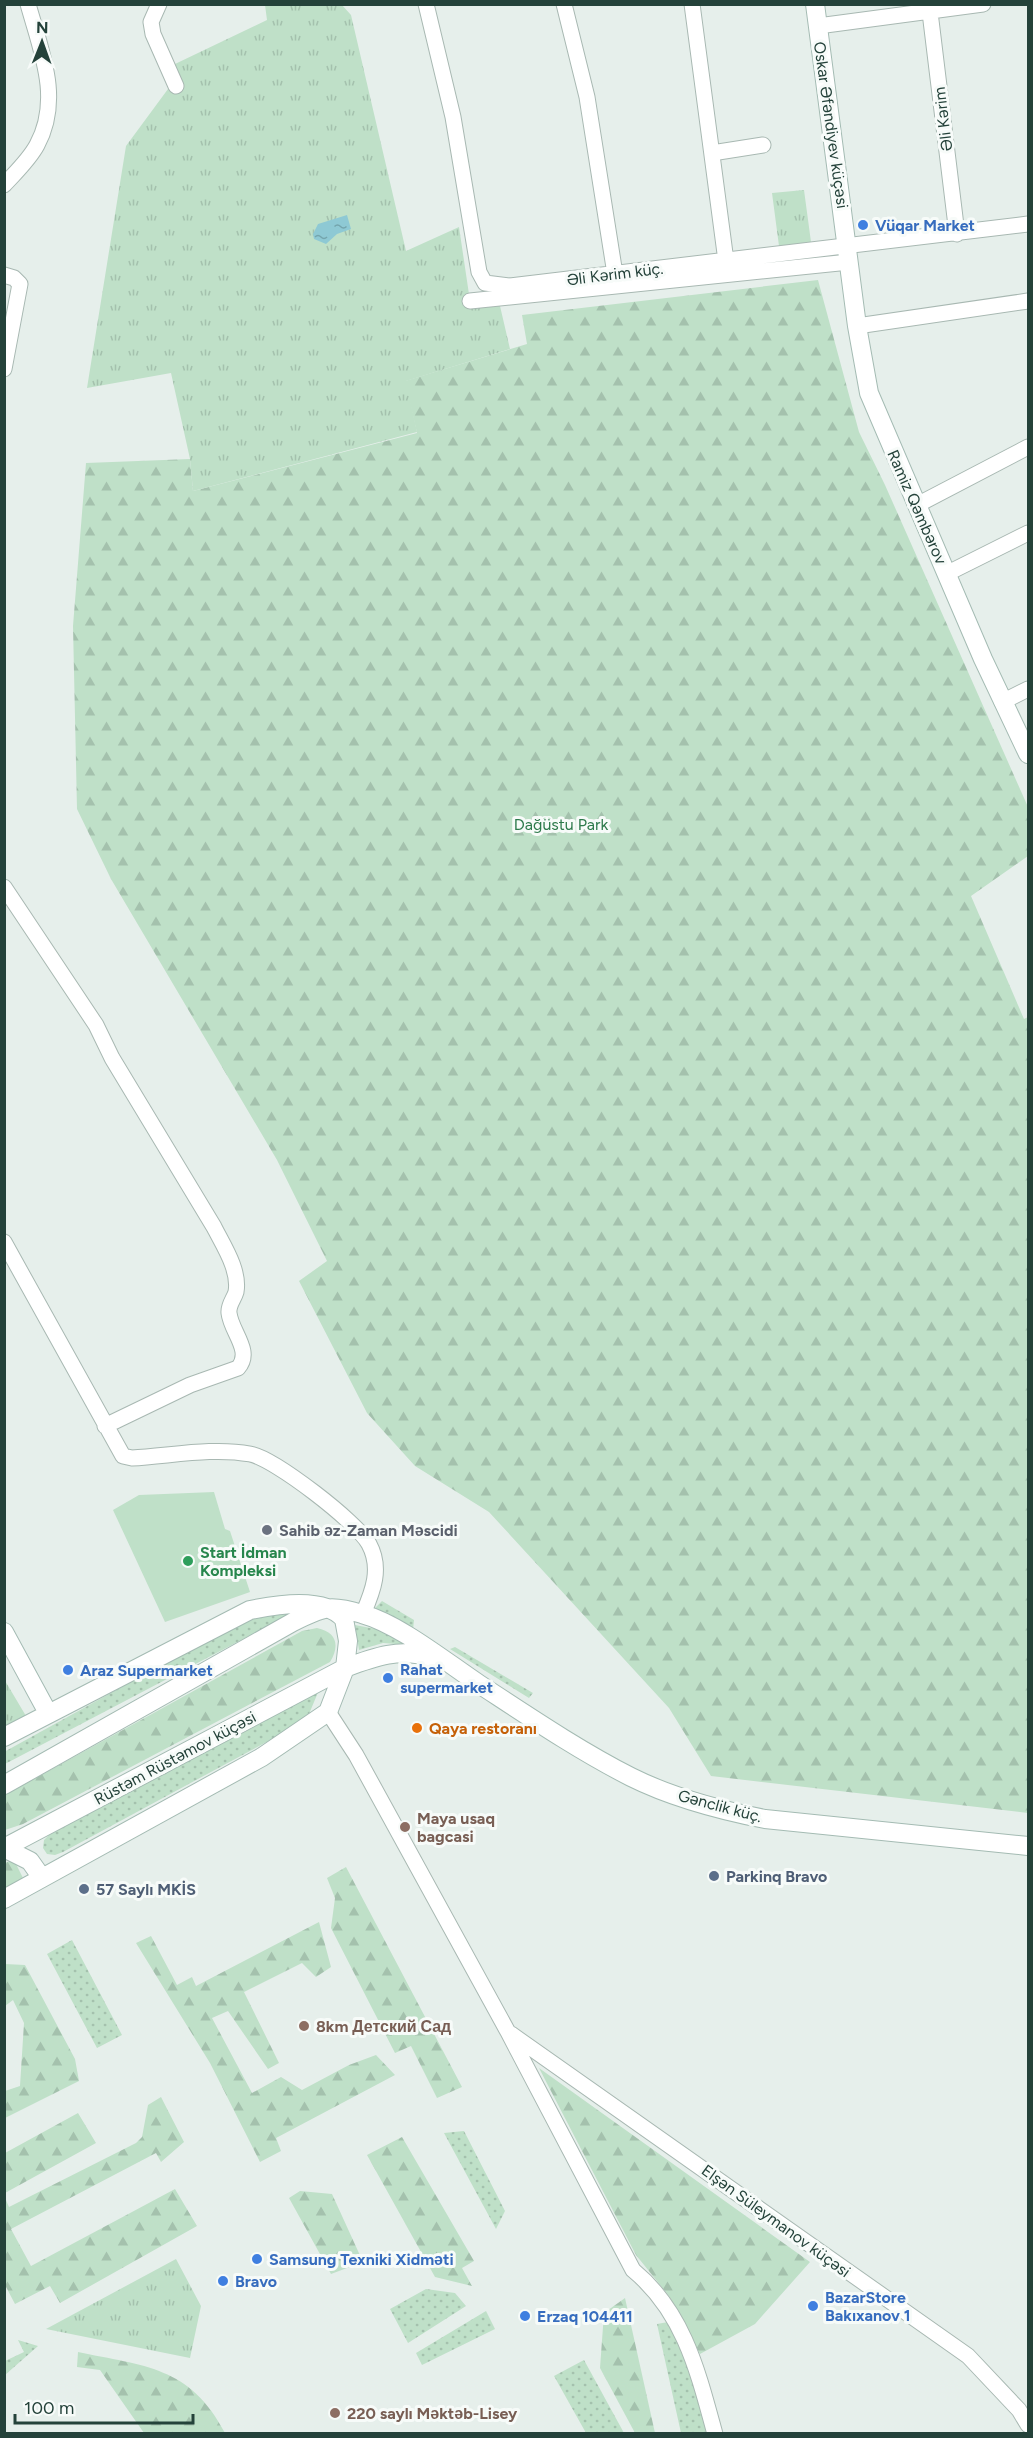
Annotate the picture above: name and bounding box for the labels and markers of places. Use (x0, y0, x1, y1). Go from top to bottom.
place label: Vüqar Market (875, 216, 975, 235)
marker: Vüqar Market (856, 218, 870, 232)
place label: Sahib əz-Zaman Məscidi (279, 1521, 458, 1540)
marker: Sahib əz-Zaman Məscidi (260, 1523, 274, 1537)
place label: Start İdman Kompleksi (200, 1543, 287, 1580)
marker: Start İdman Kompleksi (181, 1554, 195, 1568)
place label: Rahat supermarket (400, 1660, 493, 1697)
place label: Araz Supermarket (80, 1661, 213, 1680)
marker: Araz Supermarket (61, 1663, 75, 1677)
marker: Rahat supermarket (381, 1671, 395, 1685)
place label: Qaya restoranı (429, 1719, 537, 1738)
marker: Qaya restoranı (410, 1721, 424, 1735)
place label: Maya usaq bagcasi (417, 1809, 495, 1846)
marker: Maya usaq bagcasi (398, 1820, 412, 1834)
place label: Parkinq Bravo (726, 1867, 827, 1886)
marker: Parkinq Bravo (707, 1869, 721, 1883)
place label: 57 Saylı MKİS (96, 1880, 196, 1899)
marker: 57 Saylı MKİS (77, 1882, 91, 1896)
place label: 8km Детский Сад (316, 2017, 451, 2036)
marker: 8km Детский Сад (297, 2019, 311, 2033)
place label: Samsung Texniki Xidməti (269, 2250, 454, 2269)
marker: Samsung Texniki Xidməti (250, 2252, 264, 2266)
place label: Bravo (235, 2272, 277, 2291)
marker: Bravo (216, 2274, 230, 2288)
place label: BazarStore Bakıxanov 1 (825, 2288, 910, 2325)
marker: BazarStore Bakıxanov 1 (806, 2299, 820, 2313)
place label: Erzaq 104411 (537, 2307, 633, 2326)
marker: Erzaq 104411 (518, 2309, 532, 2323)
place label: 220 saylı Məktəb-Lisey (347, 2404, 518, 2423)
marker: 220 saylı Məktəb-Lisey (328, 2406, 342, 2420)

